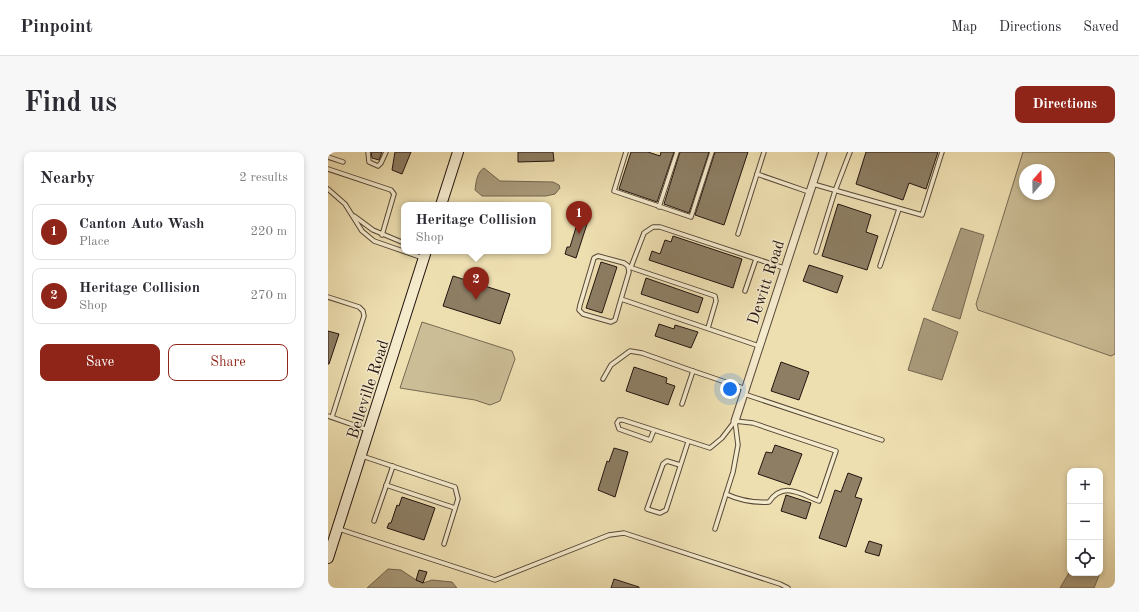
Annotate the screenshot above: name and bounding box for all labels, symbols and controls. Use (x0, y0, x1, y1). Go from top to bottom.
text: Pinpoint (20, 18, 93, 37)
text: Map (951, 20, 977, 34)
text: Directions (999, 20, 1061, 34)
text: Saved (1083, 20, 1119, 34)
button: Directions (1015, 86, 1115, 123)
text: Find us (24, 90, 117, 118)
north arrow (1019, 164, 1055, 200)
text: Nearby (40, 170, 95, 187)
text: 2 results (239, 171, 288, 184)
pin: 1 (566, 201, 592, 234)
popup (401, 202, 551, 254)
text: Heritage Collision (416, 213, 537, 228)
text: Canton Auto Wash (79, 217, 204, 232)
text: 1 (50, 225, 58, 238)
text: 220 m (250, 225, 287, 238)
text: Shop (416, 231, 444, 244)
text: Place (79, 235, 109, 248)
street label: Dewitt Road (746, 238, 788, 327)
pin: 2 (463, 267, 489, 300)
text: Heritage Collision (79, 281, 200, 296)
text: 2 (50, 289, 58, 302)
text: 270 m (250, 289, 287, 302)
text: Shop (79, 299, 107, 312)
street label: Belleville Road (345, 338, 392, 441)
button: Save (40, 344, 160, 381)
button: Share (168, 344, 288, 381)
your location (720, 379, 740, 399)
map controls (1067, 468, 1103, 576)
button: + (1067, 468, 1103, 504)
button: − (1067, 504, 1103, 540)
button: locate (1067, 540, 1103, 576)

